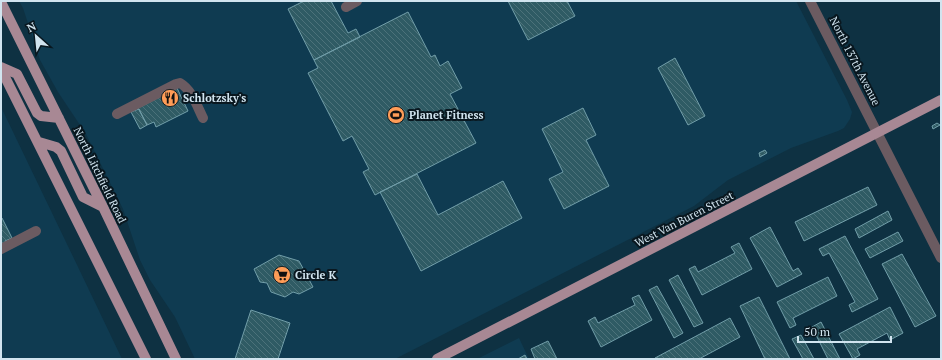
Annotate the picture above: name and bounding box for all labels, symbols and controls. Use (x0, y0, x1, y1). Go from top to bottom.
street label: North 137th Avenue (827, 14, 884, 108)
north arrow (16, 16, 56, 56)
text: N (25, 19, 39, 35)
restaurant icon: Schlotzsky's (160, 88, 180, 108)
place label: Schlotzsky's (183, 91, 246, 105)
sports icon: Planet Fitness (386, 105, 406, 125)
place label: Planet Fitness (409, 108, 483, 122)
street label: North Litchfield Road (71, 125, 129, 225)
street label: West Van Buren Street (632, 188, 736, 250)
supermarket icon: Circle K (272, 265, 292, 285)
place label: Circle K (295, 268, 336, 282)
scale bar (798, 318, 891, 344)
text: 50 m (804, 324, 831, 339)

